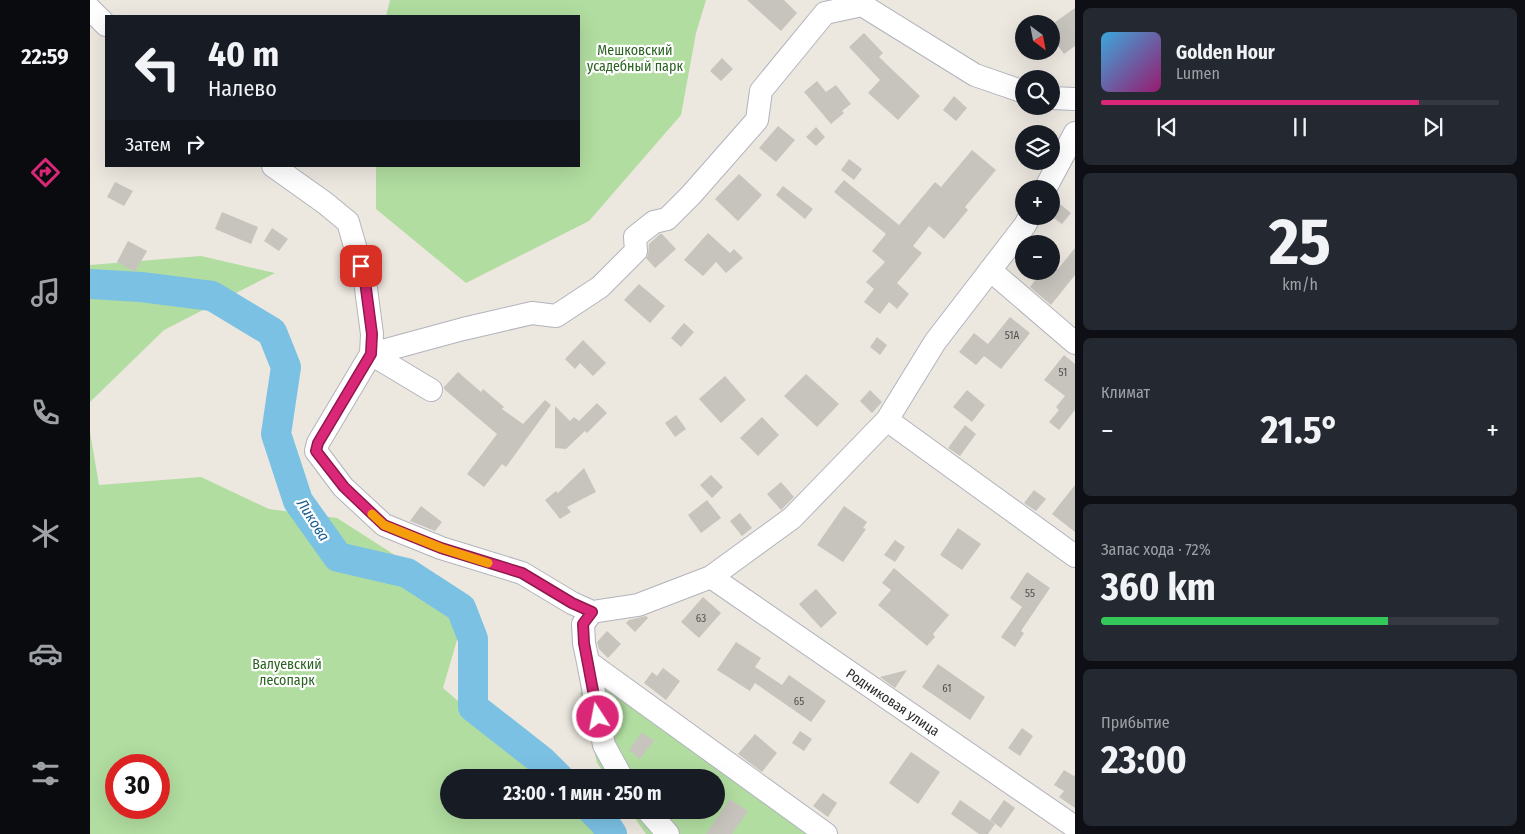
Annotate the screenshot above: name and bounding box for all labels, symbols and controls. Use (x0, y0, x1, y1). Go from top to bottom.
north arrow (1015, 15, 1060, 60)
map controls (1015, 15, 1060, 280)
text: 40 m (208, 33, 279, 75)
icon: left (125, 35, 190, 100)
text: Golden Hour (1176, 41, 1275, 64)
park label: Мешковский усадебный парк (587, 42, 683, 75)
text: 22:59 (21, 43, 69, 70)
text: Lumen (1176, 64, 1220, 83)
button: search (1015, 70, 1060, 115)
text: Налево (208, 75, 277, 102)
icon: previous (1153, 113, 1181, 141)
icon: pause (1286, 113, 1314, 141)
icon: next (1419, 113, 1447, 141)
button: layers (1015, 125, 1060, 170)
icon: right (181, 130, 209, 158)
text: Затем (125, 133, 171, 156)
icon: directions (28, 155, 63, 190)
button: + (1015, 180, 1060, 225)
text: 25 (1269, 203, 1331, 281)
button: − (1015, 235, 1060, 280)
pin (340, 245, 382, 287)
icon: arrive (347, 252, 375, 280)
icon: music (28, 275, 63, 310)
text: km/h (1282, 275, 1318, 294)
house number: 51А (1005, 329, 1020, 342)
house number: 51 (1059, 366, 1067, 379)
text: Климат (1101, 383, 1150, 402)
icon: phone (28, 395, 63, 430)
text: 21.5° (1261, 407, 1339, 453)
text: − (1101, 414, 1114, 447)
text: + (1486, 414, 1499, 447)
water label: Ликова (292, 495, 333, 545)
icon: climate (28, 516, 63, 551)
text: Запас хода · 72% (1101, 540, 1211, 559)
text: 360 km (1101, 564, 1216, 610)
house number: 55 (1025, 587, 1035, 600)
house number: 63 (696, 612, 706, 625)
icon: car (28, 636, 63, 671)
park label: Валуевский лесопарк (252, 656, 322, 689)
street label: Родниковая улица (843, 665, 943, 740)
house number: 61 (942, 682, 952, 695)
position arrow (571, 690, 623, 742)
house number: 65 (794, 695, 804, 708)
text: Прибытие (1101, 713, 1170, 732)
text: 23:00 (1101, 737, 1187, 783)
speed limit sign: 30 (105, 754, 170, 819)
icon: filters (28, 756, 63, 791)
text: 23:00 · 1 мин · 250 m (503, 782, 662, 805)

